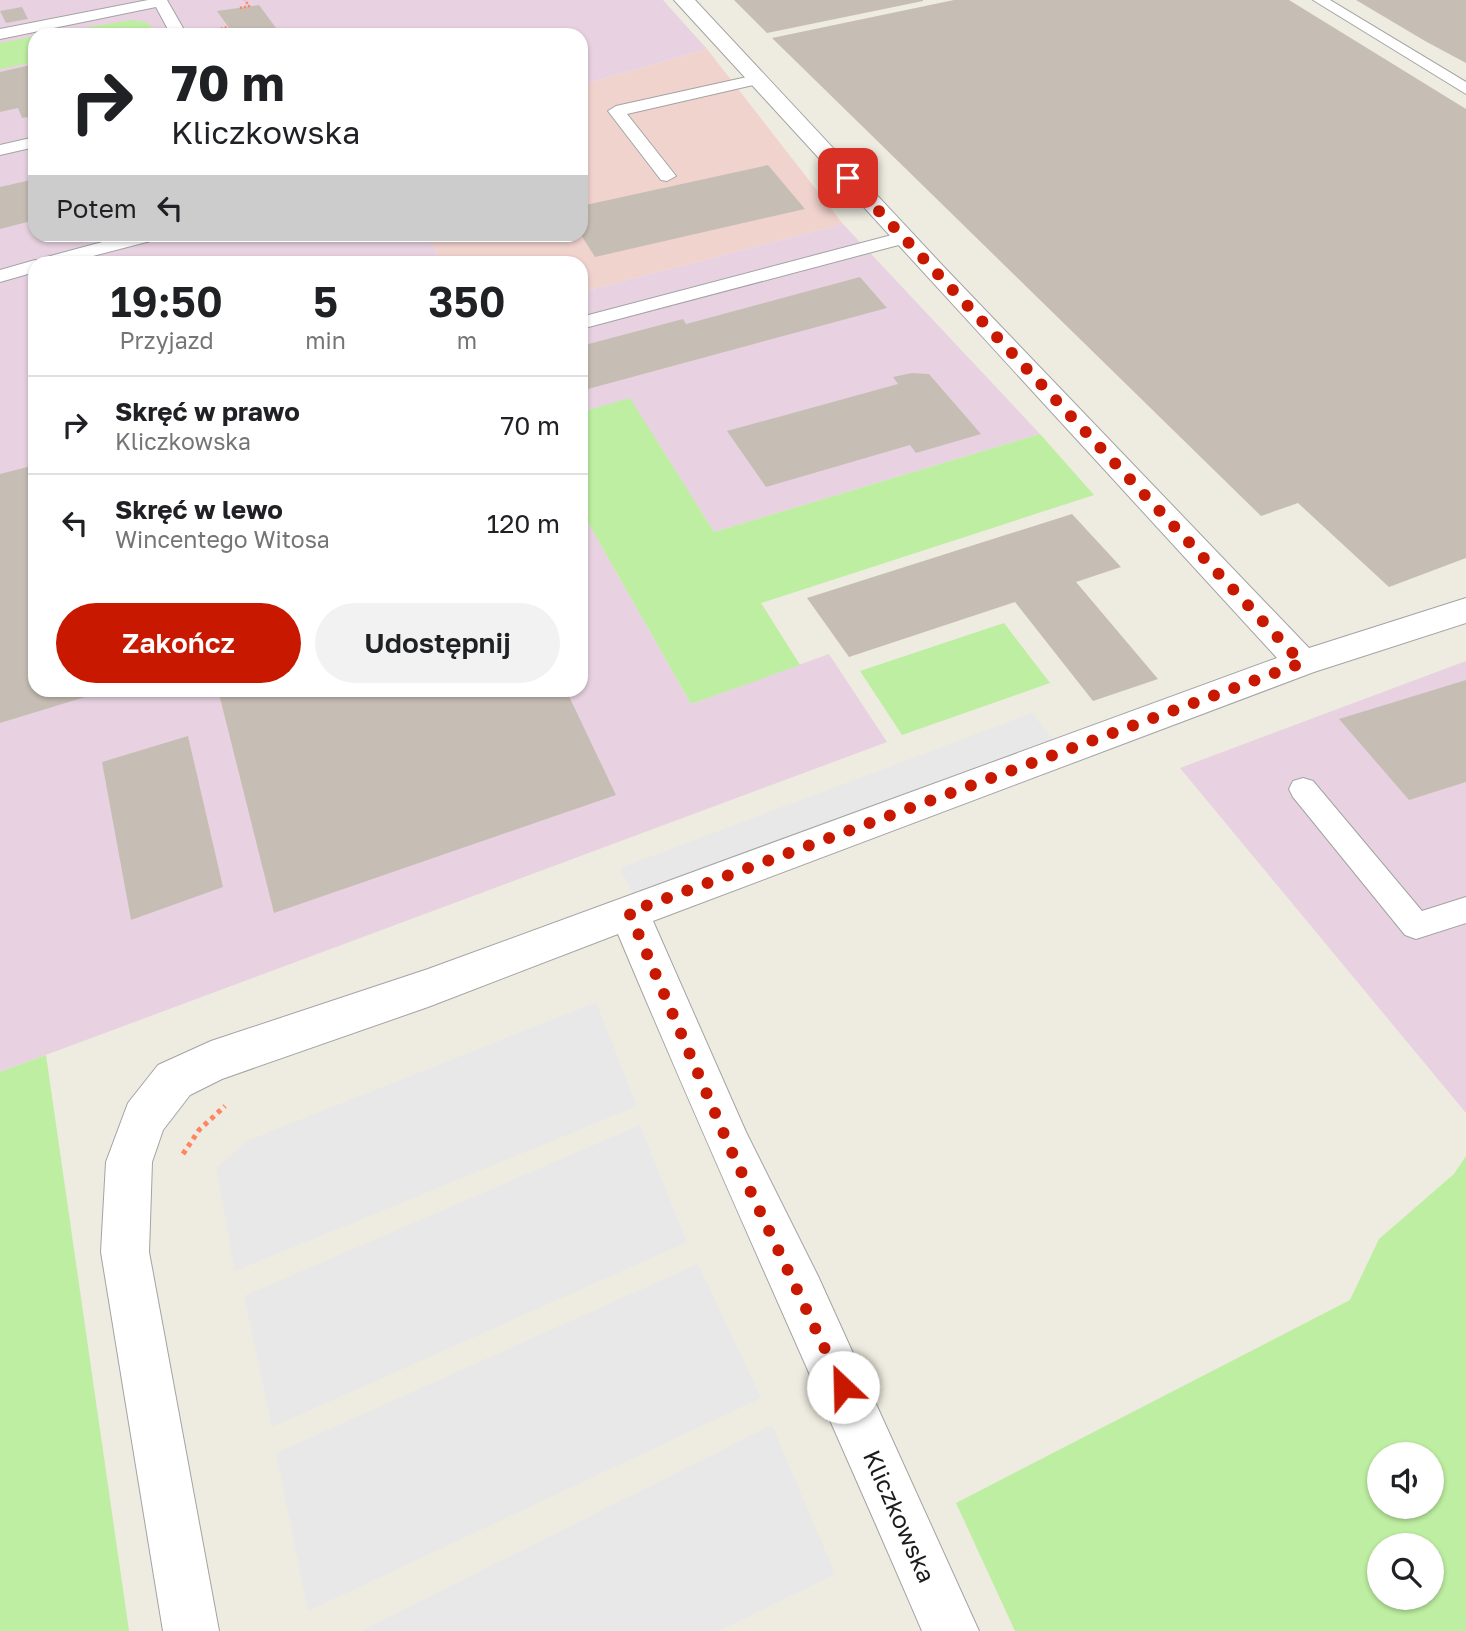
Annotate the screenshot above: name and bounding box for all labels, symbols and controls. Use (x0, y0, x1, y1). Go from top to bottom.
text: 70 m (171, 53, 285, 112)
icon: right (56, 56, 147, 147)
text: Kliczkowska (171, 113, 360, 151)
pin (818, 148, 878, 208)
icon: arrive (829, 159, 867, 197)
icon: left (151, 189, 189, 227)
text: Potem (56, 193, 137, 224)
text: 19:50 (110, 276, 223, 326)
text: 5 (313, 276, 338, 326)
text: 350 (428, 276, 506, 326)
text: Przyjazd (120, 326, 214, 354)
text: min (305, 326, 346, 354)
text: m (457, 326, 477, 354)
text: Skręć w prawo (115, 396, 300, 427)
icon: right (56, 406, 94, 444)
text: 70 m (501, 410, 560, 441)
text: Kliczkowska (115, 427, 251, 455)
text: Skręć w lewo (115, 494, 283, 525)
icon: left (56, 504, 94, 542)
text: 120 m (487, 508, 560, 539)
text: Wincentego Witosa (115, 525, 330, 553)
button: Zakończ (56, 603, 301, 683)
button: Udostępnij (315, 603, 560, 683)
position arrow (806, 1350, 880, 1424)
map controls (1367, 1442, 1444, 1610)
button: sound (1367, 1442, 1444, 1519)
street label: Kliczkowska (858, 1445, 942, 1587)
button: search (1367, 1533, 1444, 1610)

